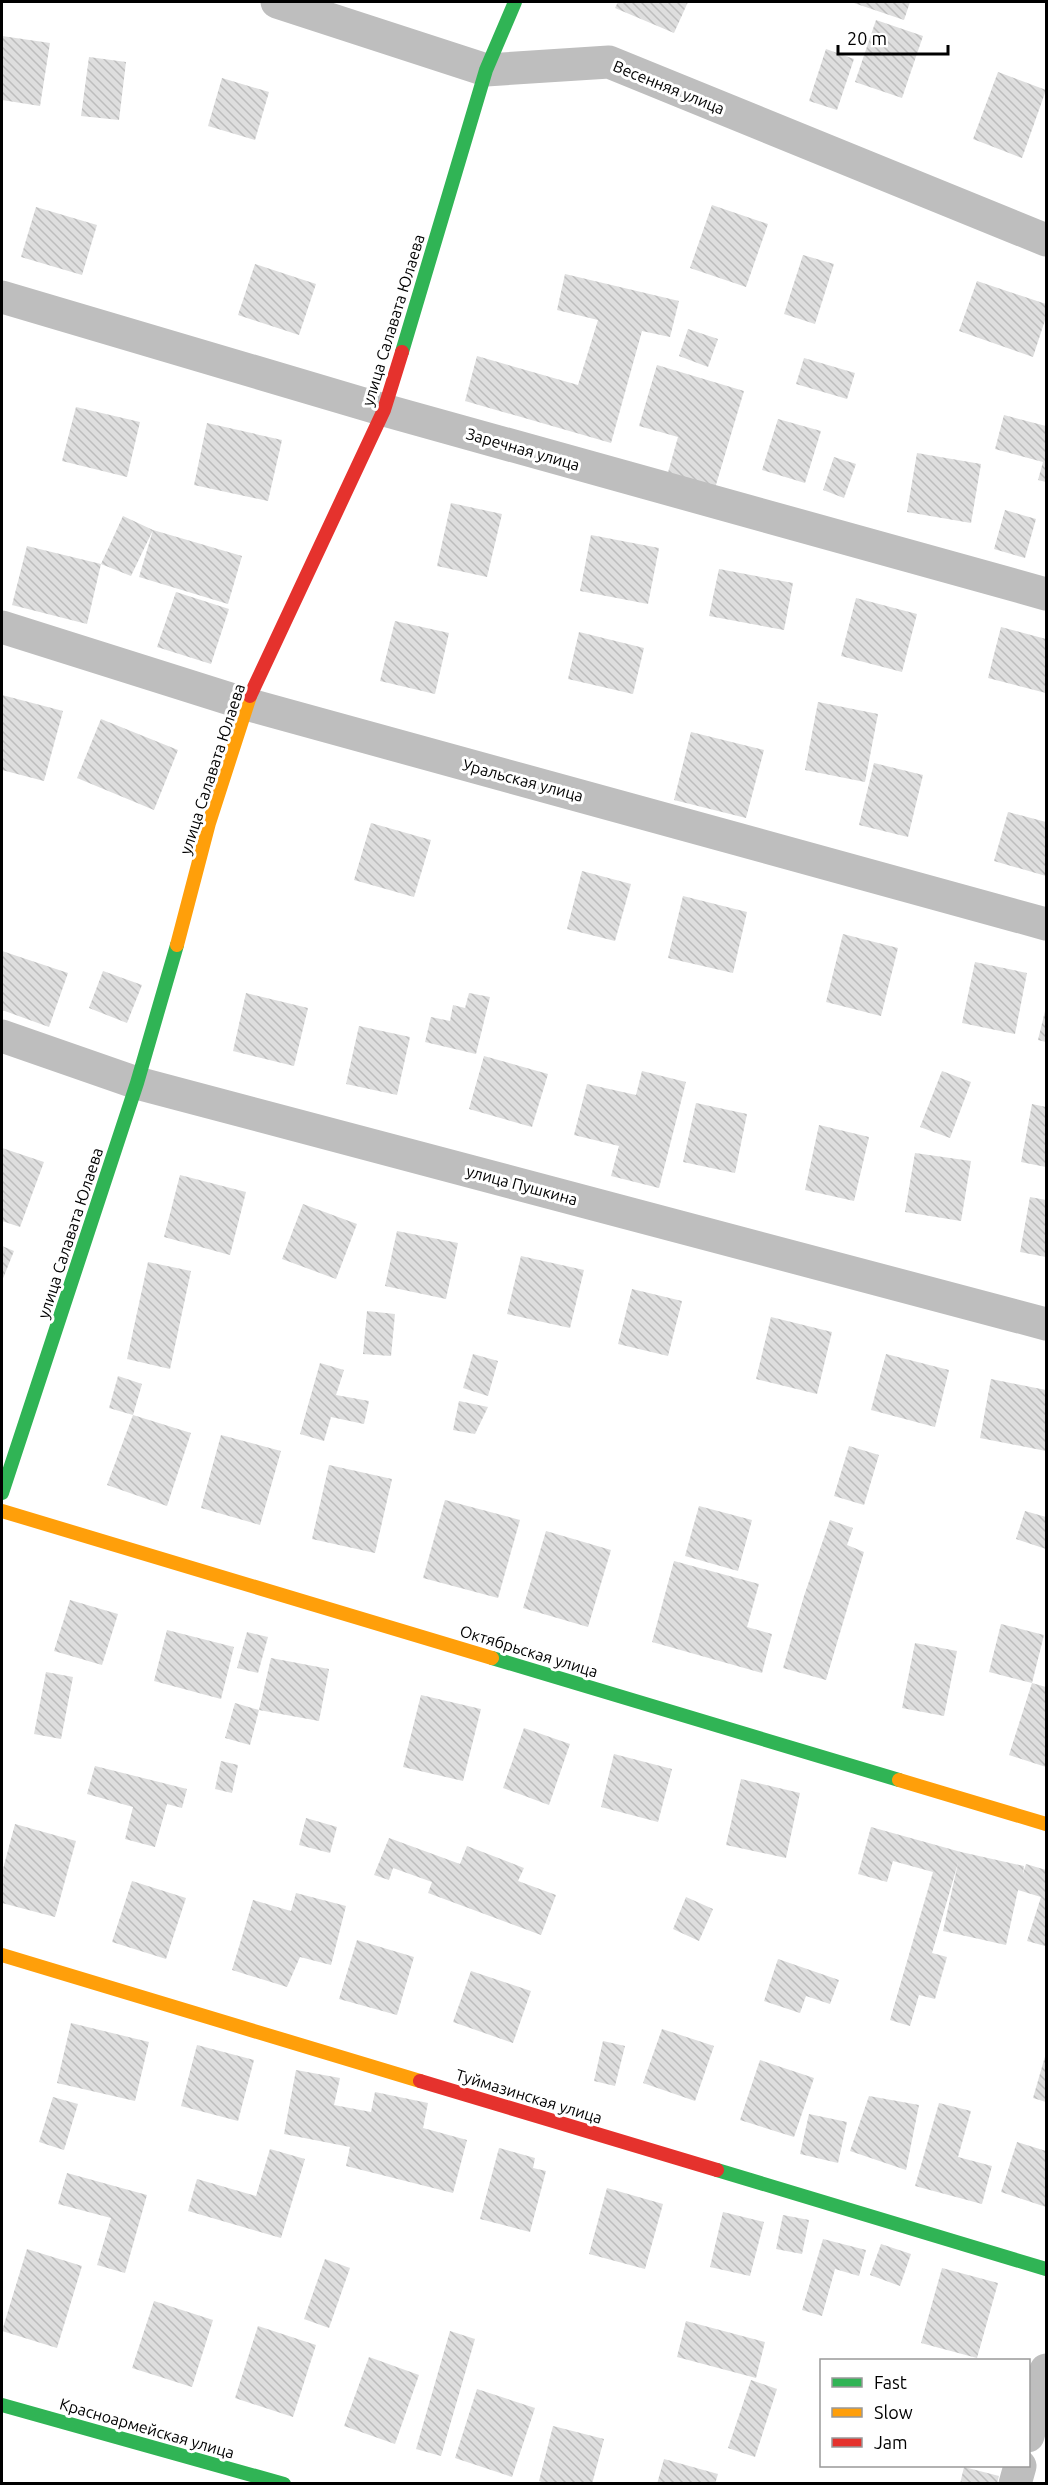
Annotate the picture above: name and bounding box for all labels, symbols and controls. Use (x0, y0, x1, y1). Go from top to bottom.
scale bar (838, 18, 948, 56)
text: 20 m (847, 28, 887, 48)
street label: Весенняя улица (611, 56, 727, 118)
street label: улица Салавата Юлаева (358, 232, 428, 408)
street label: Заречная улица (464, 424, 582, 474)
street label: улица Салавата Юлаева (176, 681, 248, 857)
street label: Уральская улица (461, 755, 585, 805)
street label: улица Салавата Юлаева (34, 1145, 106, 1321)
street label: улица Пушкина (464, 1161, 580, 1209)
street label: Октябрьская улица (458, 1621, 600, 1681)
street label: Туймазинская улица (454, 2065, 604, 2127)
legend (820, 2359, 1030, 2467)
text: Fast (874, 2372, 907, 2392)
street label: Красноармейская улица (58, 2394, 236, 2462)
text: Slow (874, 2402, 913, 2422)
text: Jam (874, 2432, 908, 2452)

